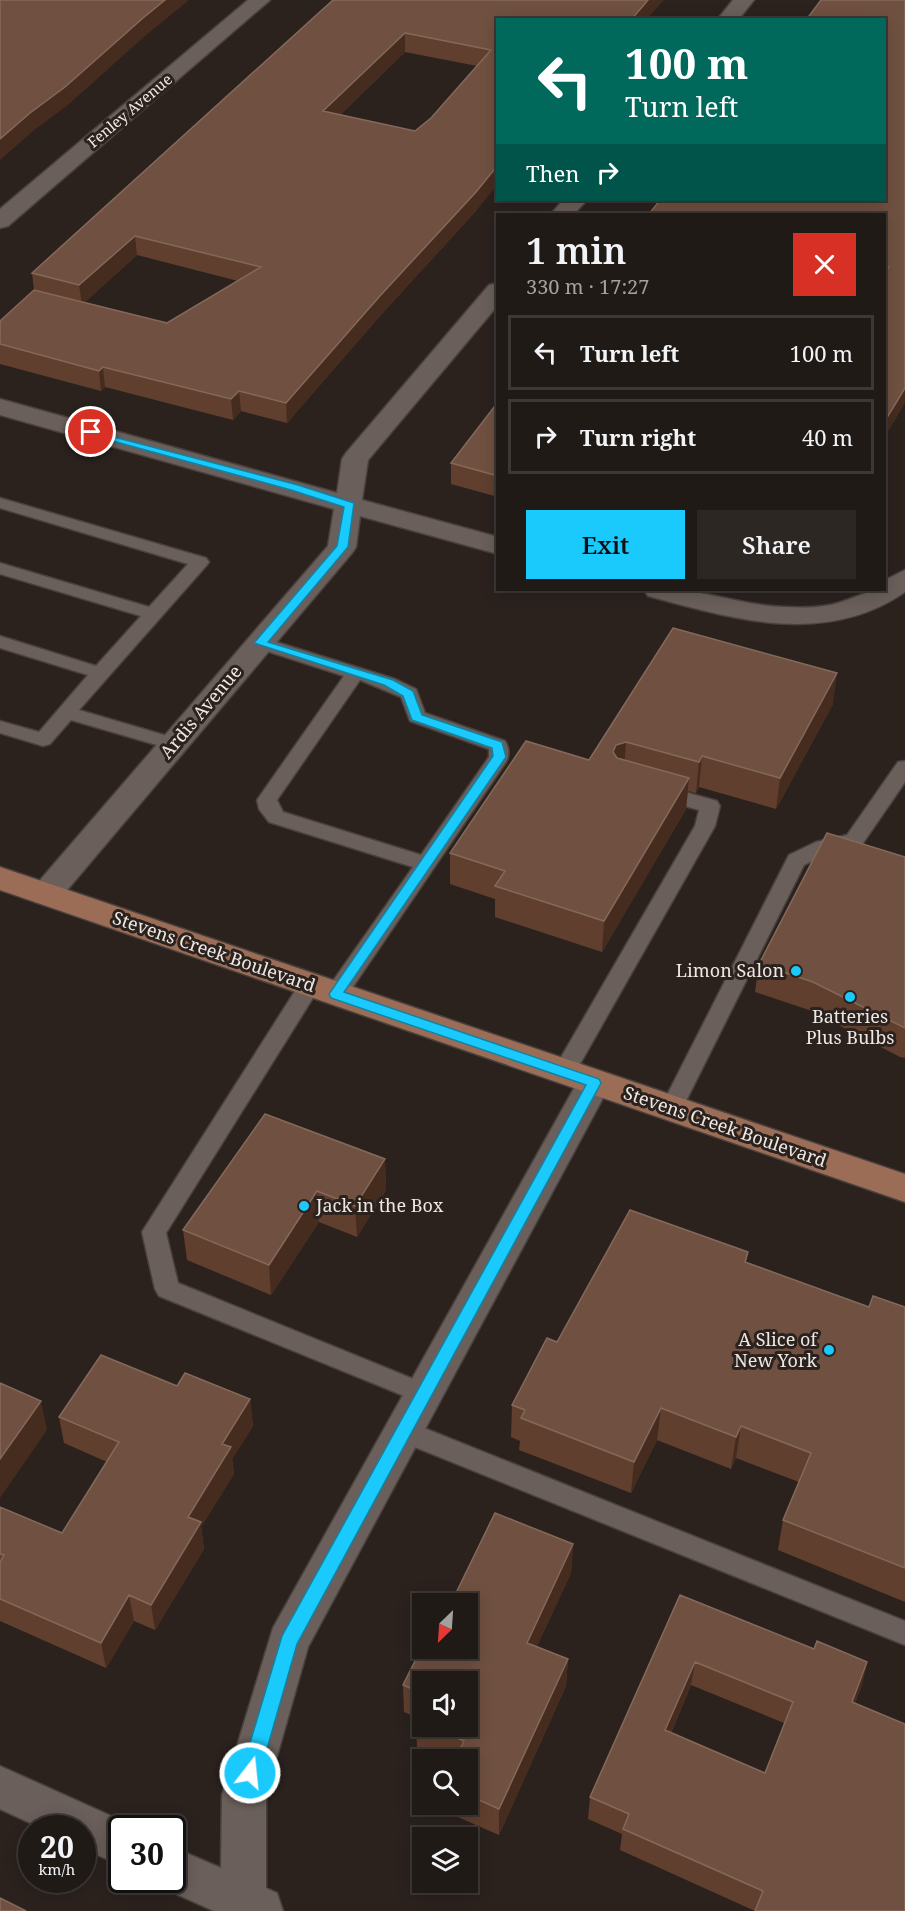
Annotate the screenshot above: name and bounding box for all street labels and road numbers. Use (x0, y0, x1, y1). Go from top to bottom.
street label: Fenley Avenue (83, 69, 176, 152)
street label: Ardis Avenue (154, 660, 246, 763)
street label: Stevens Creek Boulevard (110, 905, 319, 997)
street label: Stevens Creek Boulevard (621, 1080, 830, 1172)

